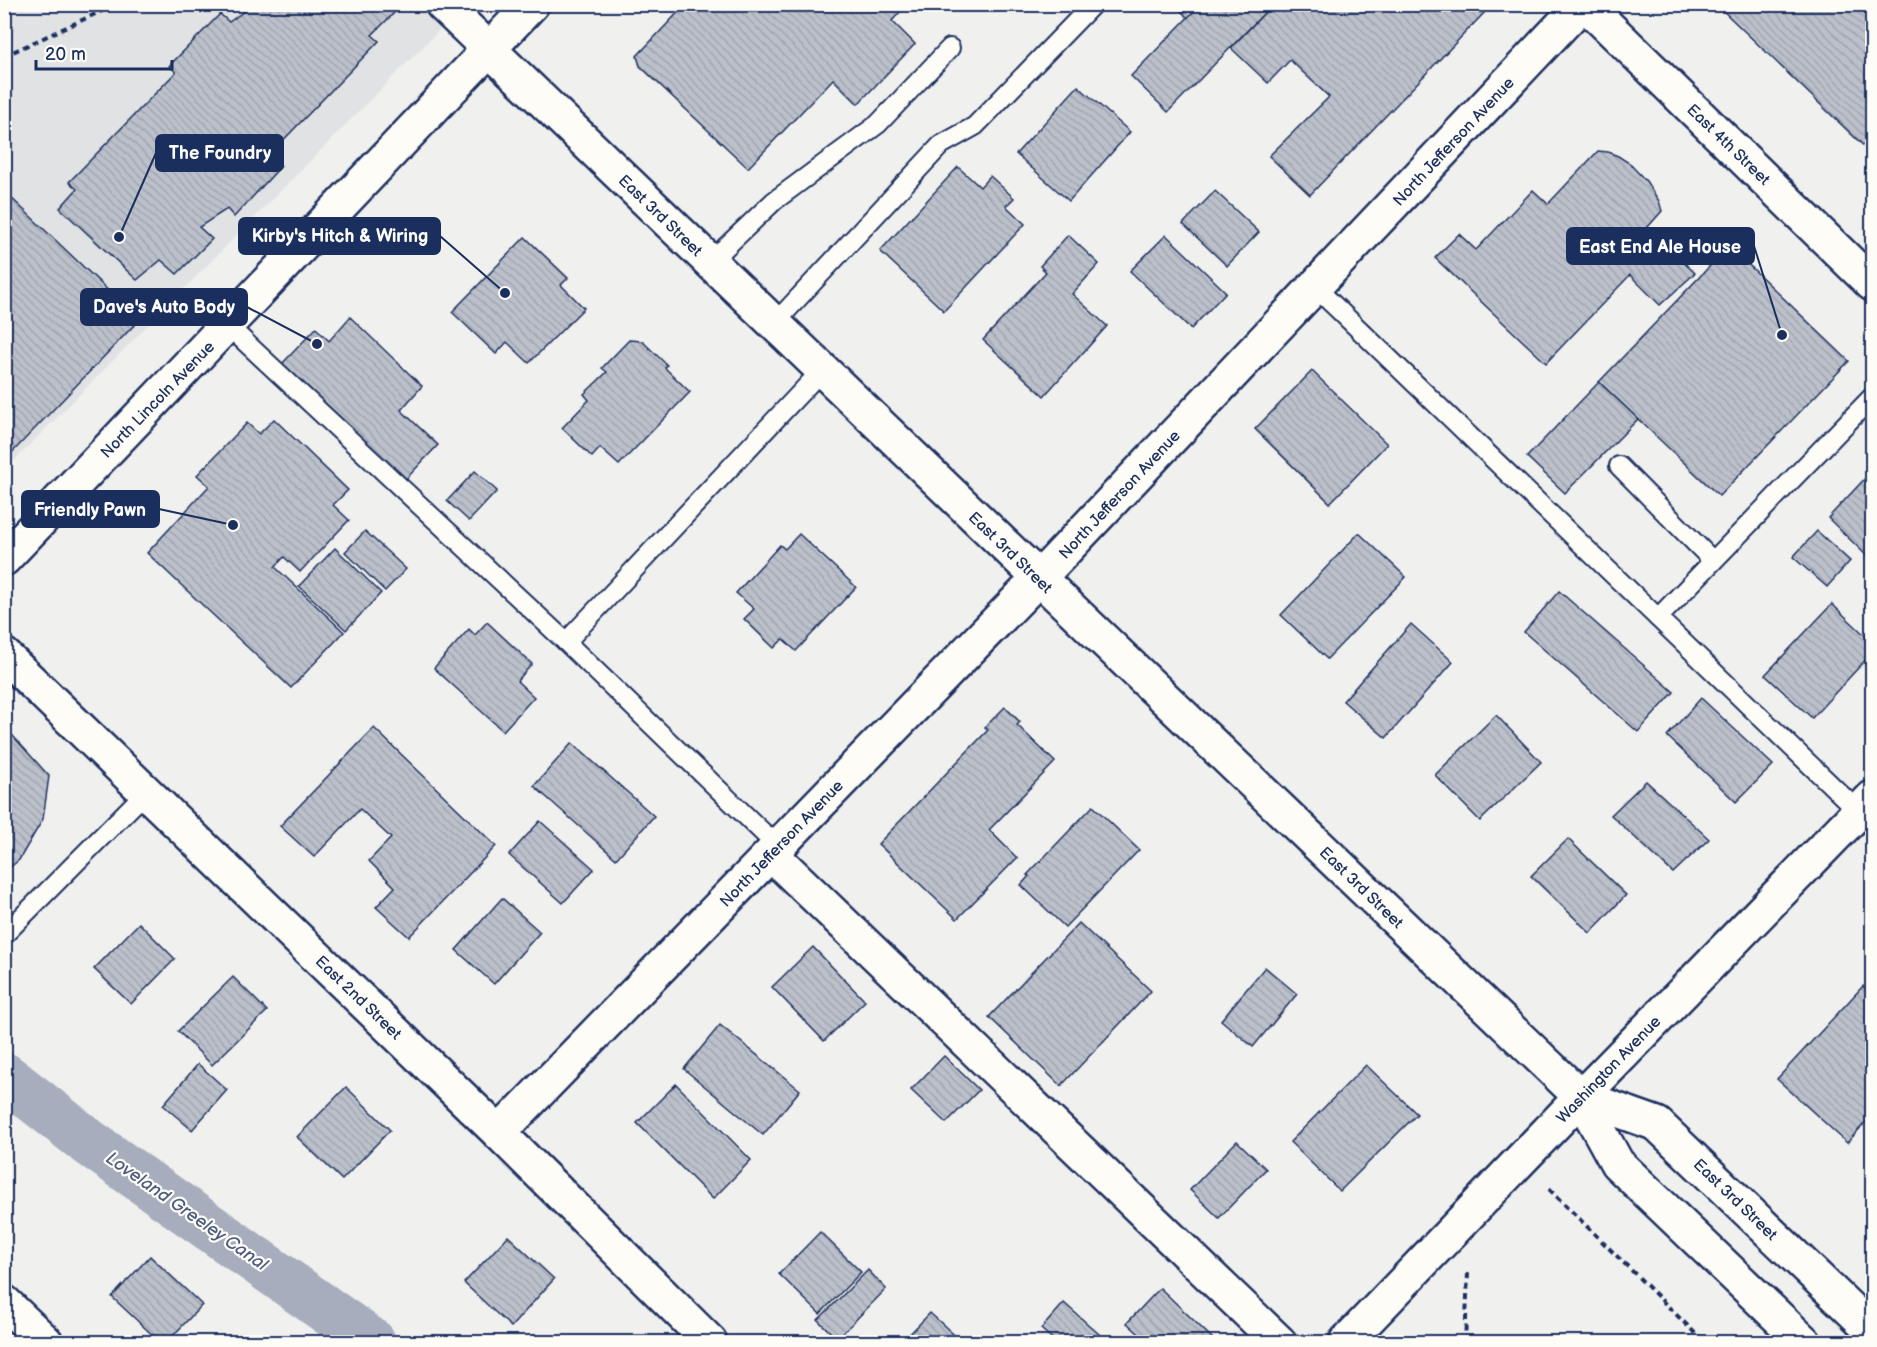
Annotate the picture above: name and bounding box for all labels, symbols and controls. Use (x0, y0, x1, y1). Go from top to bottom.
scale bar (36, 33, 172, 71)
text: 20 m (45, 44, 86, 65)
street label: North Jefferson Avenue (1389, 73, 1519, 210)
street label: East 4th Street (1682, 101, 1774, 190)
callout: The Foundry (156, 135, 283, 171)
text: The Foundry (169, 143, 272, 164)
street label: East 3rd Street (614, 171, 706, 261)
callout: Kirby's Hitch & Wiring (239, 218, 440, 254)
text: Kirby's Hitch & Wiring (252, 226, 428, 247)
callout: East End Ale House (1567, 228, 1754, 264)
text: East End Ale House (1579, 237, 1741, 258)
callout: Dave's Auto Body (81, 289, 247, 325)
text: Dave's Auto Body (93, 297, 236, 318)
street label: North Lincoln Avenue (97, 337, 219, 463)
street label: North Jefferson Avenue (1055, 426, 1185, 563)
callout: Friendly Pawn (22, 491, 159, 527)
text: Friendly Pawn (34, 500, 146, 521)
street label: East 3rd Street (964, 508, 1056, 598)
street label: North Jefferson Avenue (716, 776, 848, 912)
street label: East 3rd Street (1315, 843, 1407, 933)
street label: East 2nd Street (311, 952, 405, 1044)
street label: Washington Avenue (1553, 1012, 1666, 1128)
water label: Loveland Greeley Canal (102, 1148, 272, 1276)
street label: East 3rd Street (1689, 1155, 1781, 1245)

